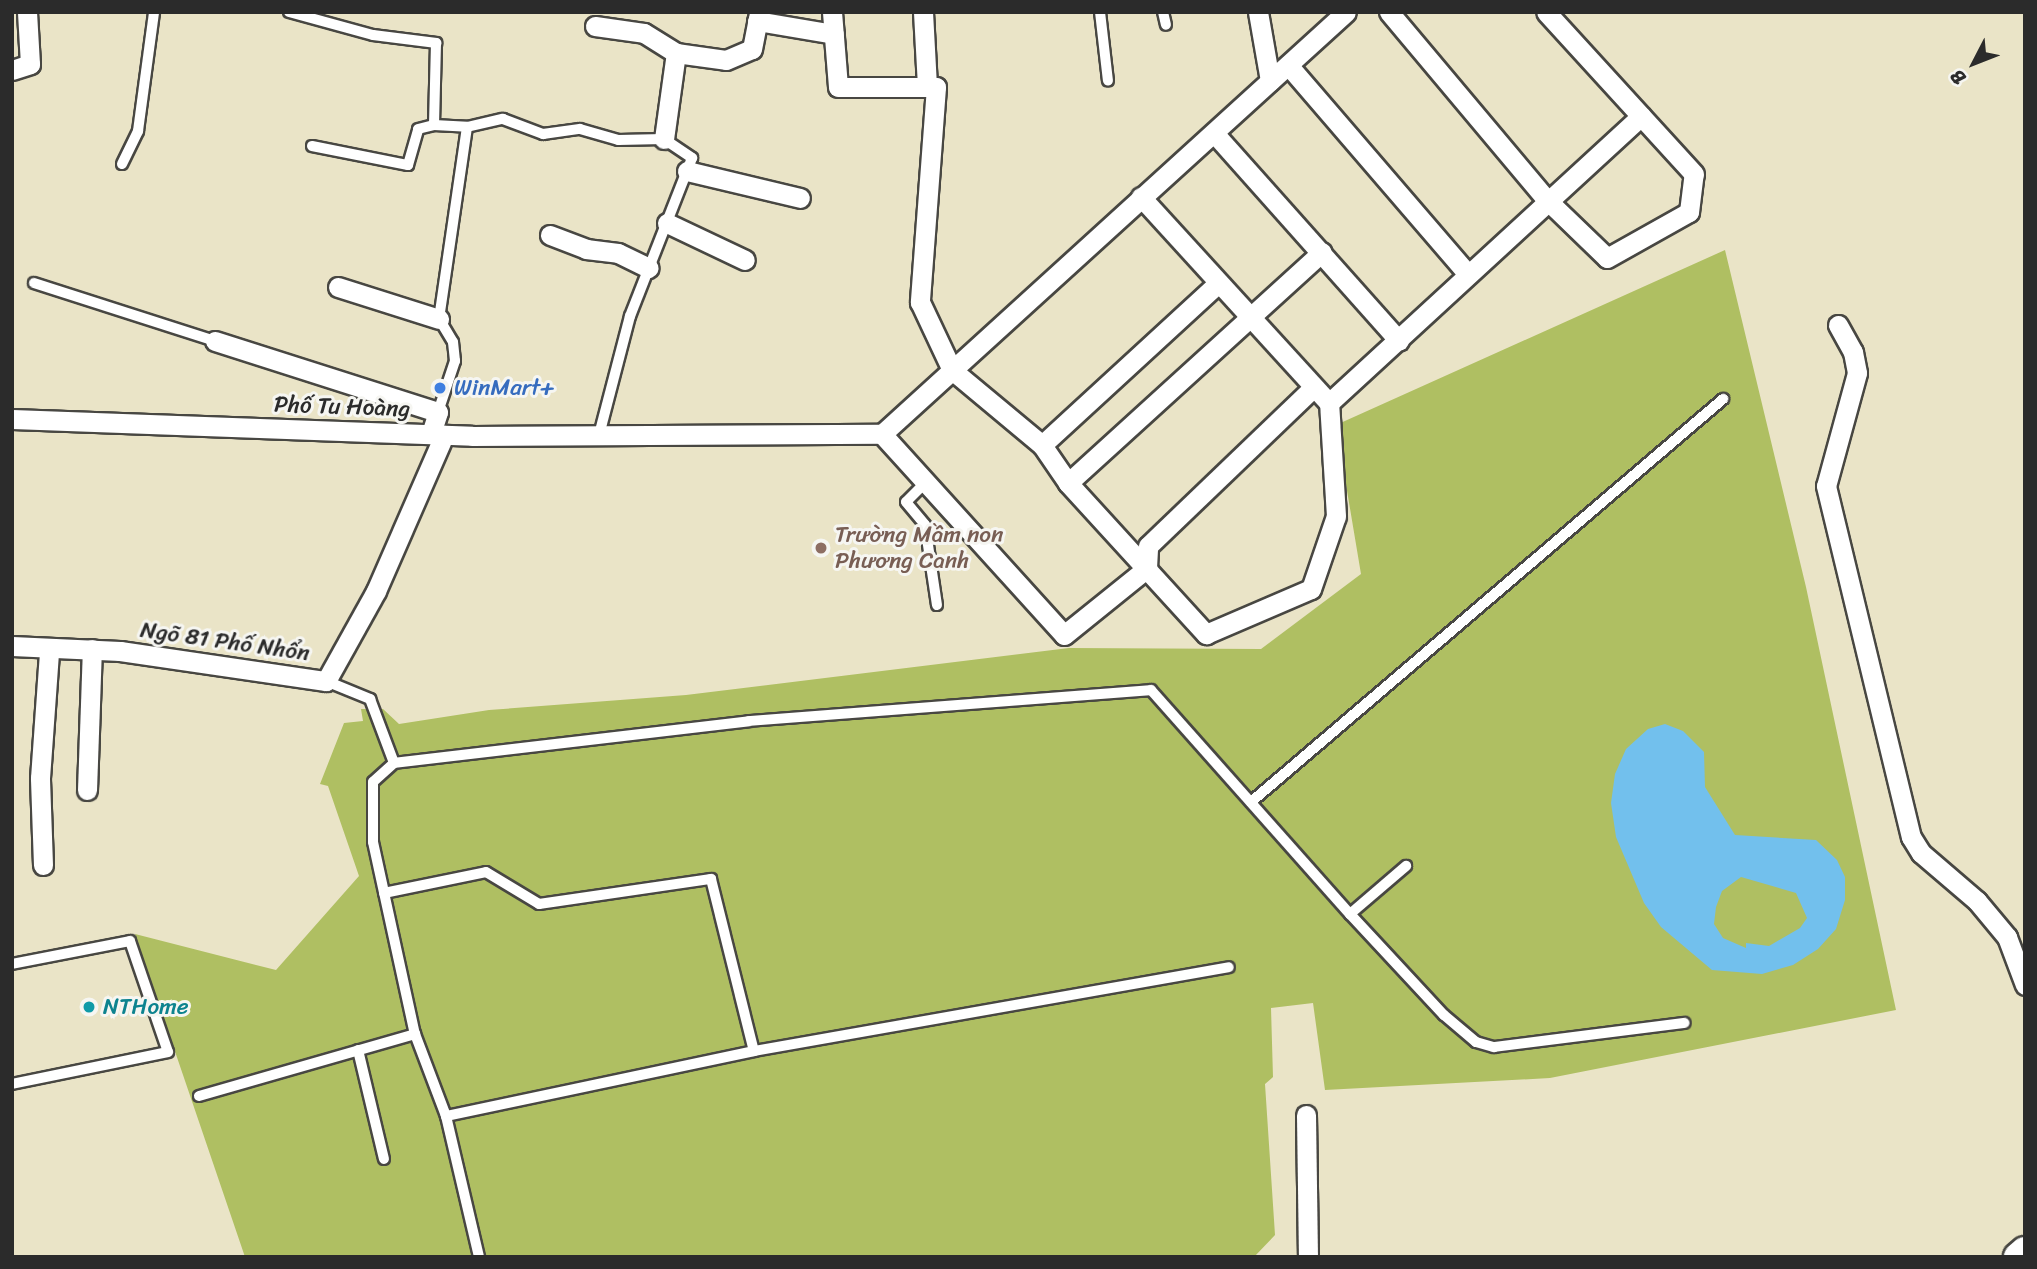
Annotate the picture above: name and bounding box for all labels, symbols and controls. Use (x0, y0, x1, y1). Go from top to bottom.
north arrow (1939, 28, 2009, 98)
text: B (1942, 62, 1974, 93)
place label: WinMart+ (454, 374, 554, 402)
marker: WinMart+ (432, 380, 448, 396)
street label: Phố Tu Hoàng (273, 391, 411, 423)
place label: Trường Mầm non Phương Canh (835, 521, 1003, 575)
marker: Trường Mầm non Phương Canh (813, 540, 829, 556)
street label: Ngõ 81 Phố Nhổn (139, 616, 311, 668)
place label: NTHome (103, 993, 189, 1021)
marker: NTHome (81, 999, 97, 1015)

